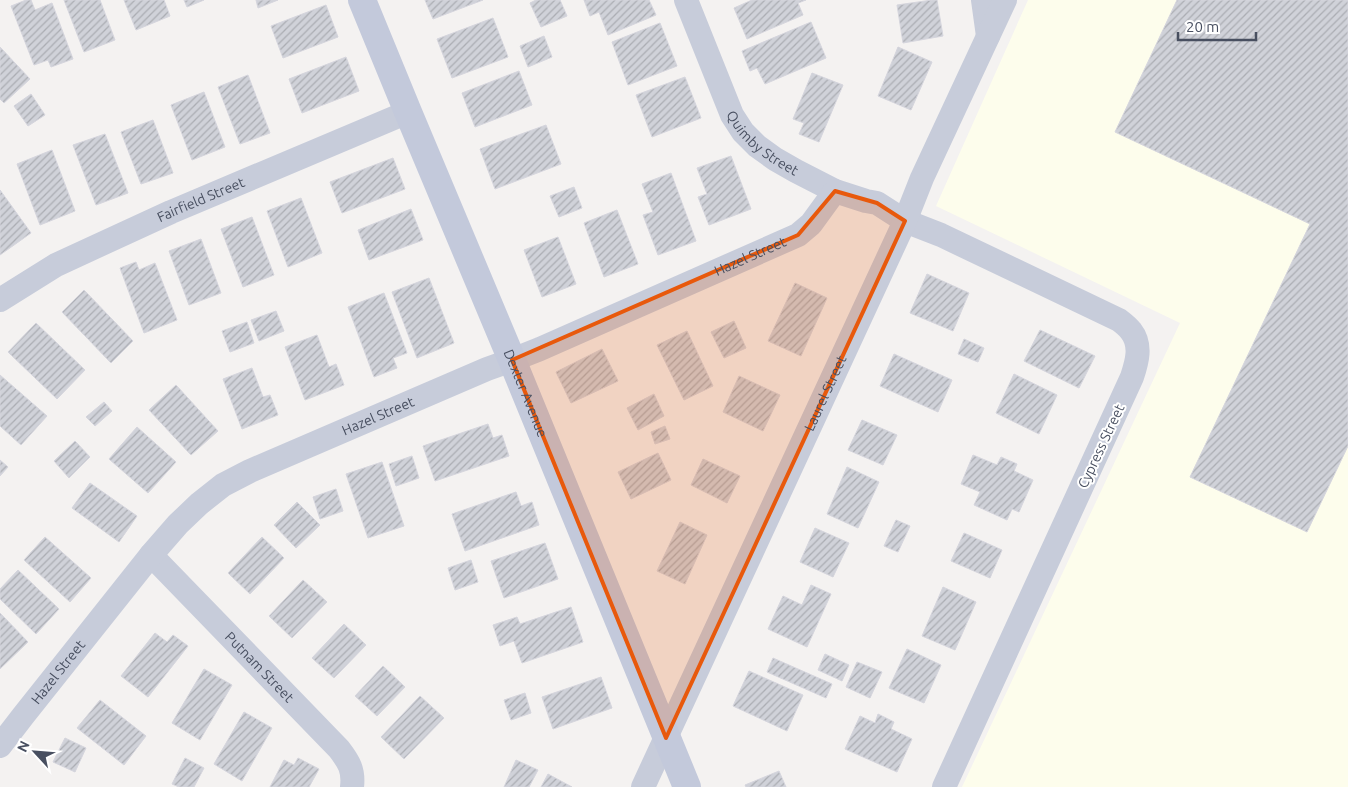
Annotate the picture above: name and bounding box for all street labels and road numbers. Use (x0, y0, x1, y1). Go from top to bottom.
street label: Quimby Street (723, 108, 802, 179)
street label: Fairfield Street (155, 174, 247, 225)
street label: Hazel Street (712, 233, 789, 279)
street label: Dexter Avenue (500, 347, 551, 440)
street label: Laurel Street (801, 352, 850, 433)
street label: Hazel Street (339, 393, 417, 438)
street label: Cypress Street (1075, 401, 1128, 491)
street label: Putnam Street (222, 629, 297, 706)
street label: Hazel Street (28, 636, 89, 707)

